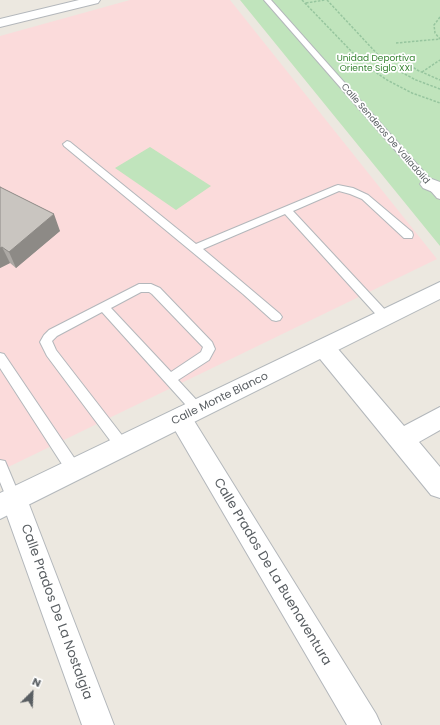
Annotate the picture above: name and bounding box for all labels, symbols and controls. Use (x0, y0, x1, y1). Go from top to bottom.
park label: Unidad Deportiva Oriente Siglo XXI (337, 54, 415, 75)
street label: Calle Senderos De Valladolid (339, 82, 431, 186)
street label: Calle Monte Blanco (169, 370, 271, 428)
street label: Calle Prados De La Buenaventura (210, 476, 334, 668)
street label: Calle Prados De La Nostalgia (17, 522, 95, 702)
north arrow (12, 673, 52, 713)

